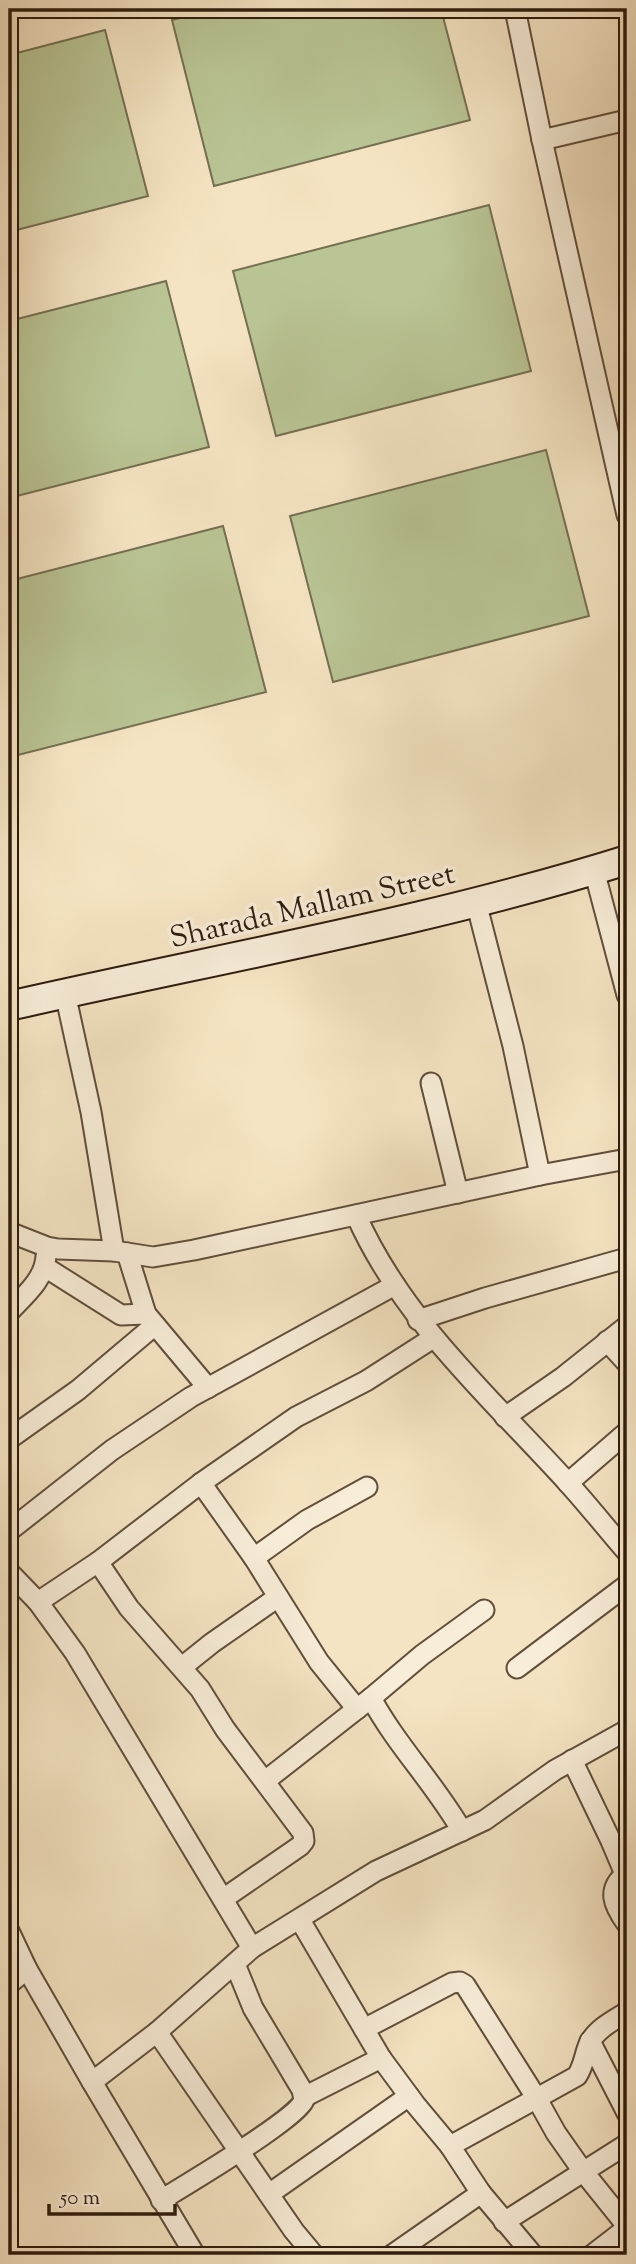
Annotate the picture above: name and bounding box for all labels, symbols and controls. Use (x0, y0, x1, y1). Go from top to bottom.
street label: Sharada Mallam Street (166, 854, 459, 961)
scale bar (49, 2173, 175, 2217)
text: 50 m (59, 2184, 100, 2214)

